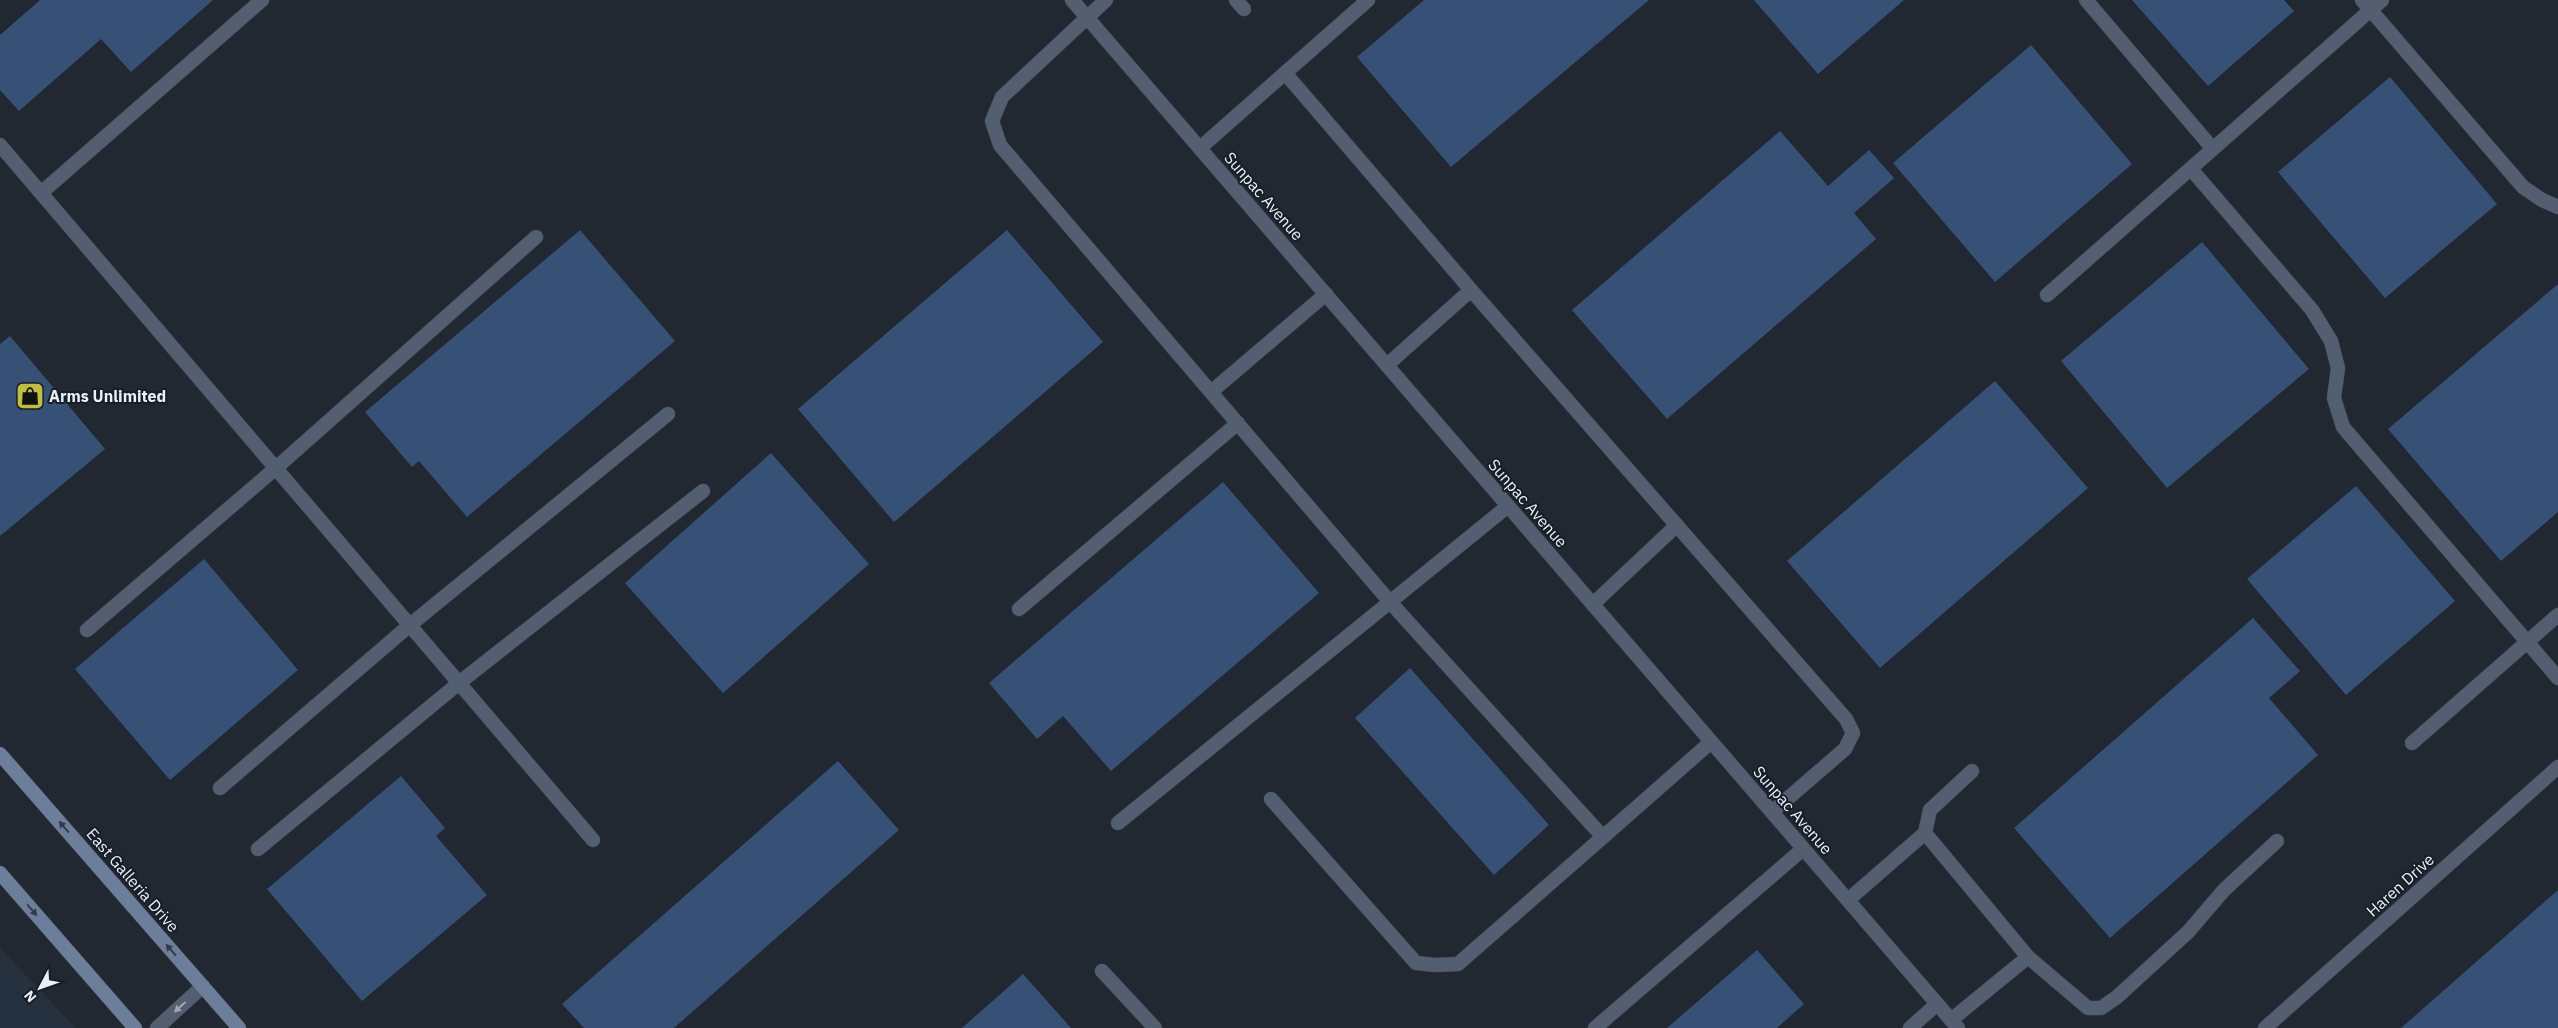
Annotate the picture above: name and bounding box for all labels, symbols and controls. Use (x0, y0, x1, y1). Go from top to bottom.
street label: Sunpac Avenue (1220, 148, 1308, 244)
shop icon: Arms Unlimited (15, 381, 45, 411)
place label: Arms Unlimited (49, 386, 166, 406)
street label: Sunpac Avenue (1484, 455, 1572, 551)
street label: Sunpac Avenue (1749, 762, 1837, 858)
one-way arrow (58, 822, 70, 834)
street label: East Galleria Drive (82, 824, 184, 936)
street label: Haren Drive (2362, 849, 2438, 921)
one-way arrow (26, 904, 38, 916)
one-way arrow (165, 944, 177, 956)
north arrow (15, 963, 65, 1013)
text: N (20, 987, 40, 1006)
one-way arrow (174, 1001, 186, 1012)

